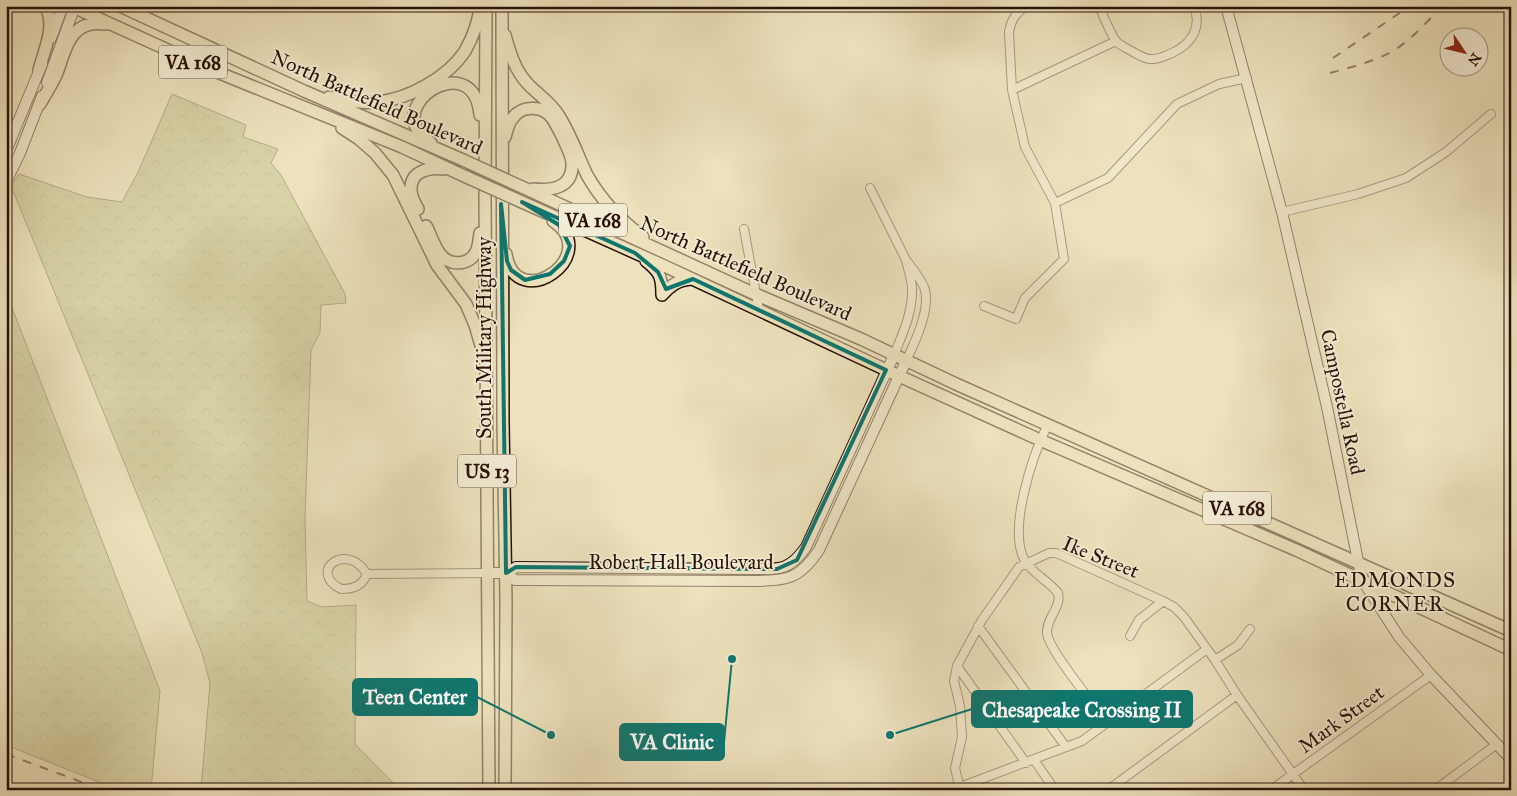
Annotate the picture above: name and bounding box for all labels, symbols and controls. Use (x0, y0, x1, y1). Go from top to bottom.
north arrow (1440, 28, 1490, 78)
street label: North Battlefield Boulevard (267, 44, 487, 160)
road number: VA 168 (159, 46, 227, 78)
text: N (1464, 49, 1485, 69)
road number: VA 168 (559, 204, 627, 236)
street label: North Battlefield Boulevard (636, 210, 856, 326)
street label: South Military Highway (472, 236, 497, 439)
street label: Campostella Road (1316, 327, 1370, 477)
road number: US 13 (458, 454, 516, 488)
road number: VA 168 (1203, 492, 1271, 524)
street label: Ike Street (1059, 531, 1143, 583)
street label: Robert Hall Boulevard (588, 550, 774, 574)
district label: EDMONDS CORNER (1334, 567, 1456, 617)
callout: Teen Center (353, 679, 477, 715)
street label: Mark Street (1294, 680, 1388, 758)
text: Teen Center (362, 684, 468, 710)
callout: Chesapeake Crossing II (972, 691, 1192, 727)
text: Chesapeake Crossing II (982, 697, 1182, 723)
callout: VA Clinic (620, 724, 724, 760)
text: VA Clinic (629, 729, 714, 755)

